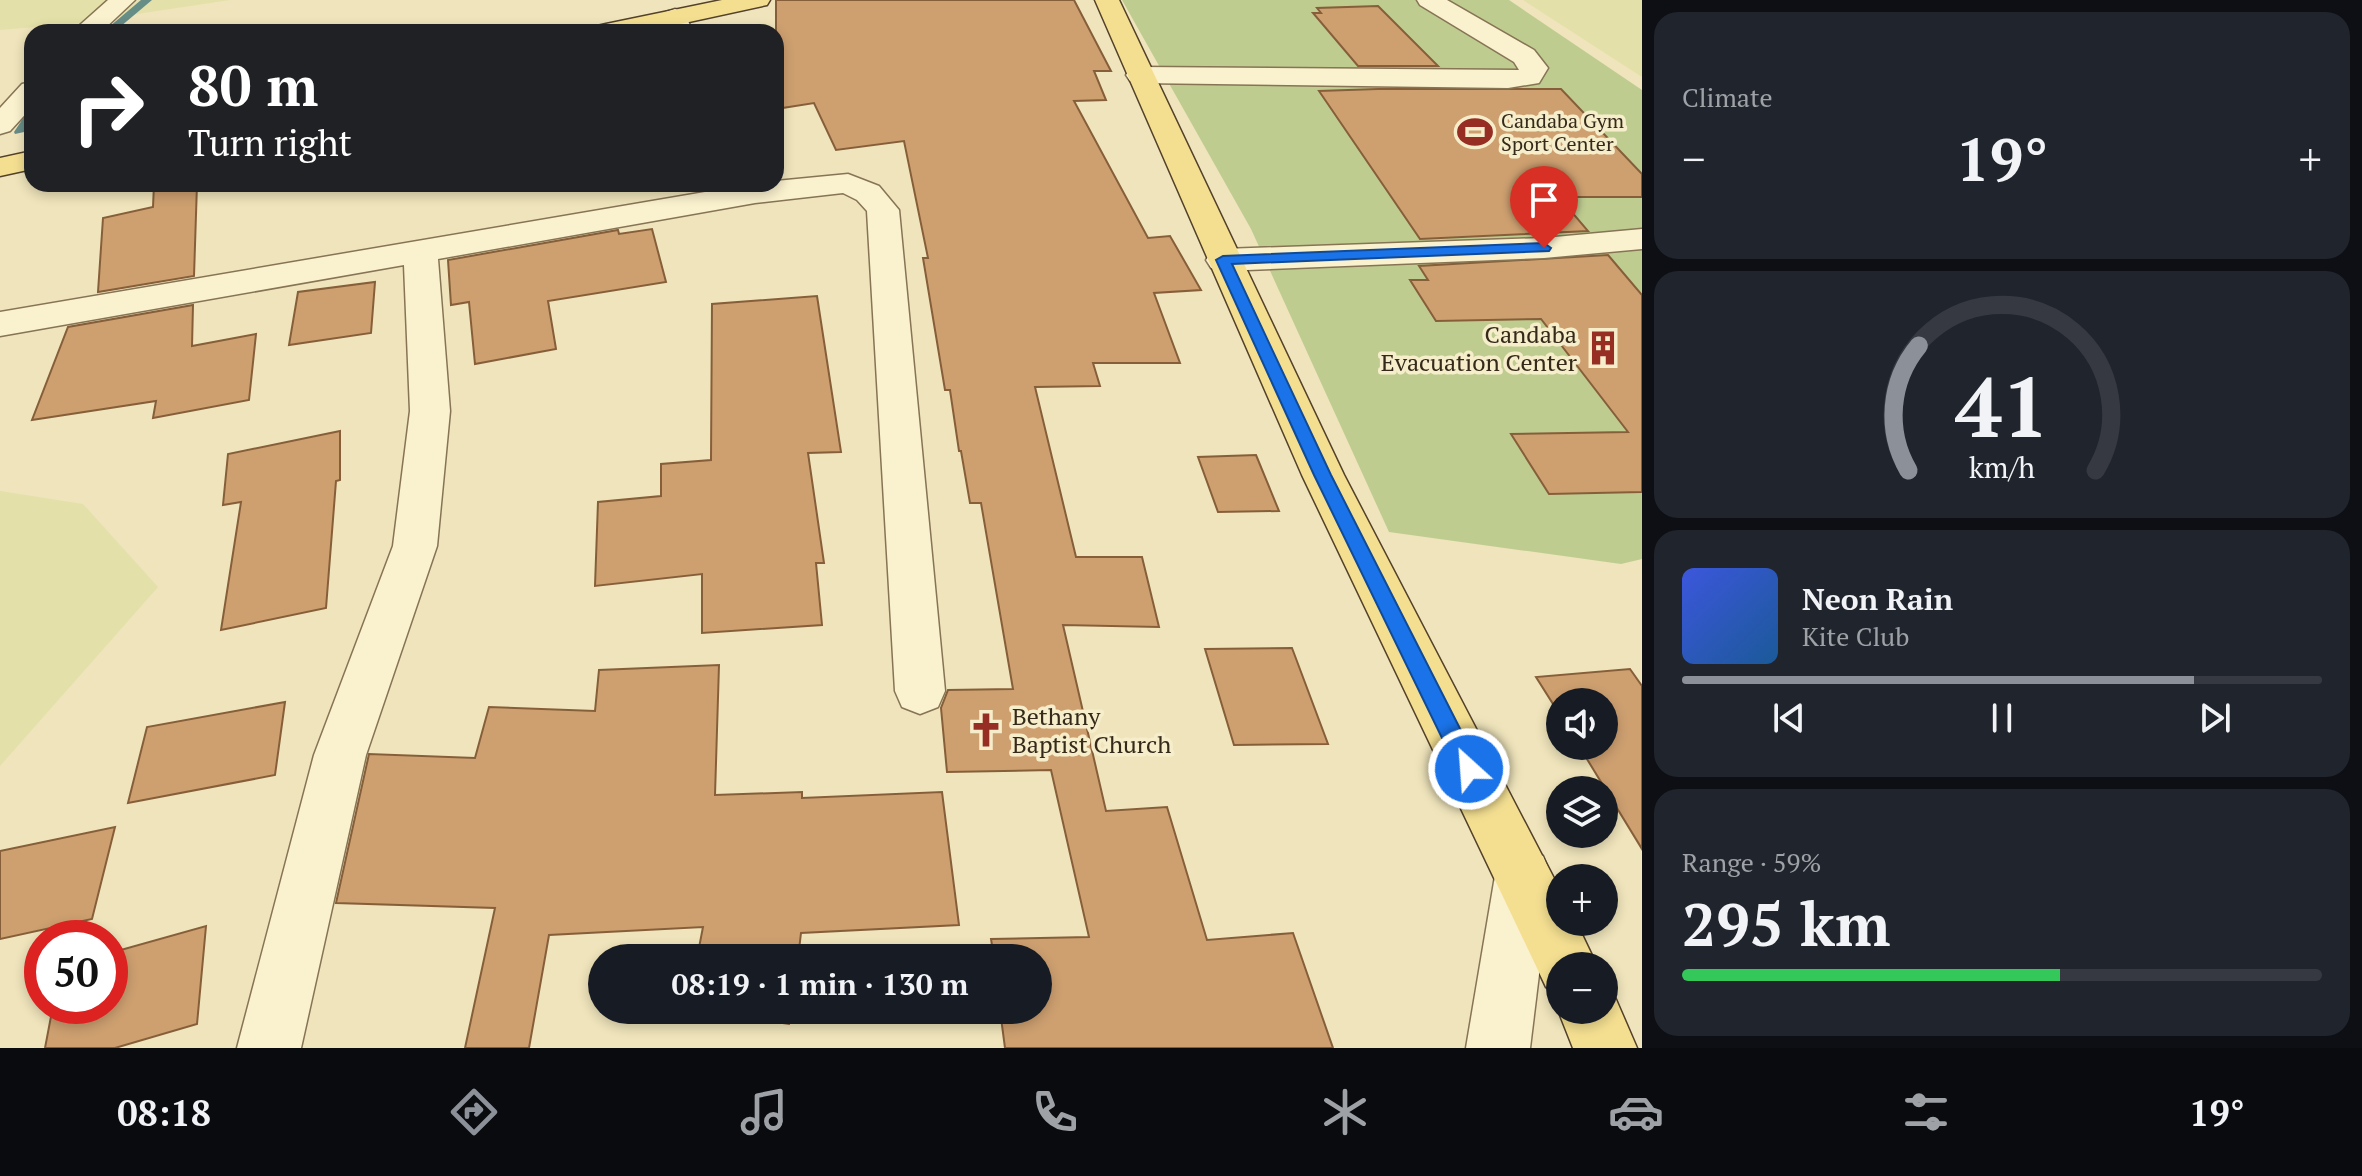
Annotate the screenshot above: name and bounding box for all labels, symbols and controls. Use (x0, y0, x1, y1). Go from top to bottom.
text: 80 m (188, 48, 318, 122)
icon: right (56, 56, 160, 160)
text: Climate (1682, 80, 1773, 114)
place label: Candaba Gym Sport Center (1501, 107, 1624, 157)
sports icon: Candaba Gym Sport Center (1456, 113, 1494, 151)
text: Turn right (188, 119, 352, 166)
text: 19° (1956, 119, 2048, 198)
text: − (1682, 129, 1705, 188)
text: + (2299, 129, 2322, 188)
pin (1510, 166, 1578, 248)
icon: arrive (1522, 178, 1566, 222)
place label: Candaba Evacuation Center (1381, 318, 1578, 378)
building icon: Candaba Evacuation Center (1584, 329, 1622, 367)
text: 41 (1955, 350, 2049, 460)
text: km/h (1969, 448, 2035, 486)
text: Neon Rain (1802, 579, 1953, 619)
text: Kite Club (1802, 619, 1909, 653)
map controls (1546, 688, 1618, 1024)
button: sound (1546, 688, 1618, 760)
icon: previous (1767, 696, 1811, 740)
icon: pause (1980, 696, 2024, 740)
icon: next (2193, 696, 2237, 740)
place label: Bethany Baptist Church (1012, 700, 1171, 760)
church icon: Bethany Baptist Church (967, 711, 1005, 749)
position arrow (1427, 727, 1511, 811)
button: layers (1546, 776, 1618, 848)
text: Range · 59% (1682, 845, 1821, 879)
button: + (1546, 864, 1618, 936)
text: 295 km (1682, 884, 1890, 963)
speed limit sign: 50 (24, 920, 128, 1024)
button: − (1546, 952, 1618, 1024)
text: 08:19 · 1 min · 130 m (672, 964, 968, 1004)
icon: directions (446, 1084, 502, 1140)
icon: music (736, 1084, 792, 1140)
icon: phone (1027, 1084, 1083, 1140)
icon: climate (1317, 1084, 1373, 1140)
icon: car (1608, 1084, 1664, 1140)
icon: filters (1898, 1084, 1954, 1140)
text: 08:18 (117, 1089, 211, 1136)
text: 19° (2189, 1089, 2245, 1136)

